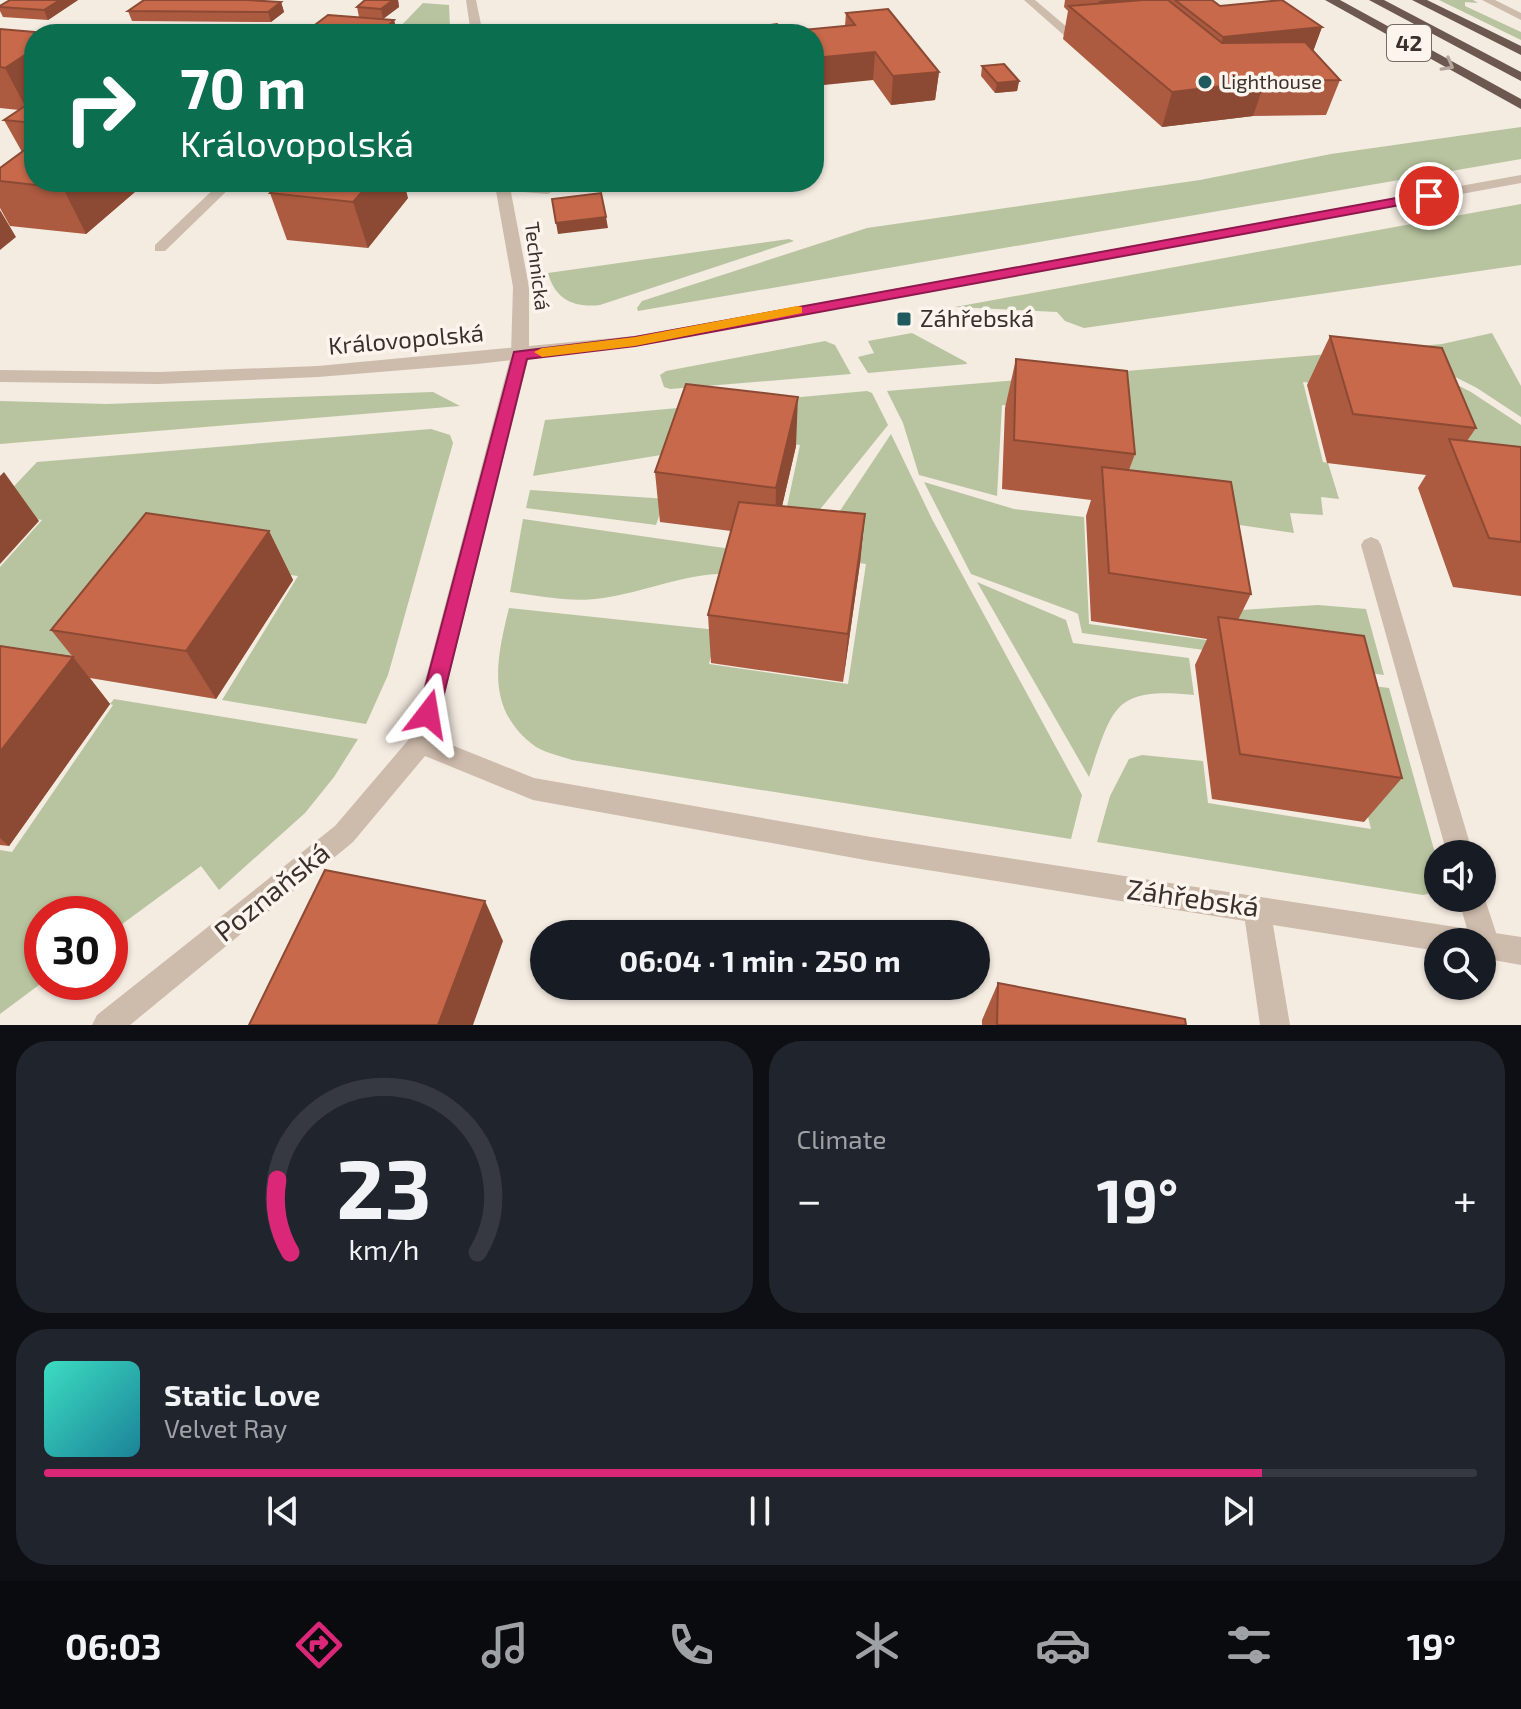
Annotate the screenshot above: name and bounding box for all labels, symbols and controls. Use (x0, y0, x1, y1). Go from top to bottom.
road number: 42 (1387, 25, 1431, 61)
text: 70 m (180, 53, 306, 120)
one-way arrow (1440, 55, 1454, 70)
icon: right (48, 56, 152, 160)
place label: Lighthouse (1221, 69, 1322, 93)
marker: Lighthouse (1196, 73, 1214, 91)
text: Královopolská (180, 121, 414, 164)
pin (1395, 162, 1463, 230)
icon: arrive (1407, 174, 1451, 218)
street label: Technická (521, 220, 555, 312)
place label: Záhřebská (920, 303, 1034, 332)
marker: Záhřebská (895, 310, 913, 328)
street label: Královopolská (327, 317, 485, 360)
position arrow (386, 672, 470, 756)
street label: Poznaňská (207, 835, 336, 948)
map controls (1424, 840, 1496, 1000)
button: sound (1424, 840, 1496, 912)
street label: Záhřebská (1125, 871, 1261, 923)
speed limit sign: 30 (24, 896, 128, 1000)
button: search (1424, 928, 1496, 1000)
text: 06:04 · 1 min · 250 m (619, 942, 901, 978)
text: Climate (797, 1123, 886, 1154)
text: 23 (337, 1136, 432, 1236)
text: 19° (1097, 1163, 1178, 1235)
text: − (797, 1172, 822, 1225)
text: + (1453, 1172, 1477, 1225)
text: km/h (349, 1231, 420, 1266)
text: Static Love (164, 1376, 320, 1412)
text: Velvet Ray (164, 1412, 287, 1443)
icon: previous (261, 1489, 305, 1533)
icon: pause (738, 1489, 782, 1533)
icon: next (1216, 1489, 1260, 1533)
icon: directions (291, 1617, 347, 1673)
icon: music (477, 1617, 533, 1673)
icon: phone (663, 1617, 719, 1673)
icon: climate (849, 1617, 905, 1673)
icon: car (1035, 1617, 1091, 1673)
icon: filters (1221, 1617, 1277, 1673)
text: 06:03 (65, 1624, 161, 1667)
text: 19° (1407, 1624, 1456, 1667)

